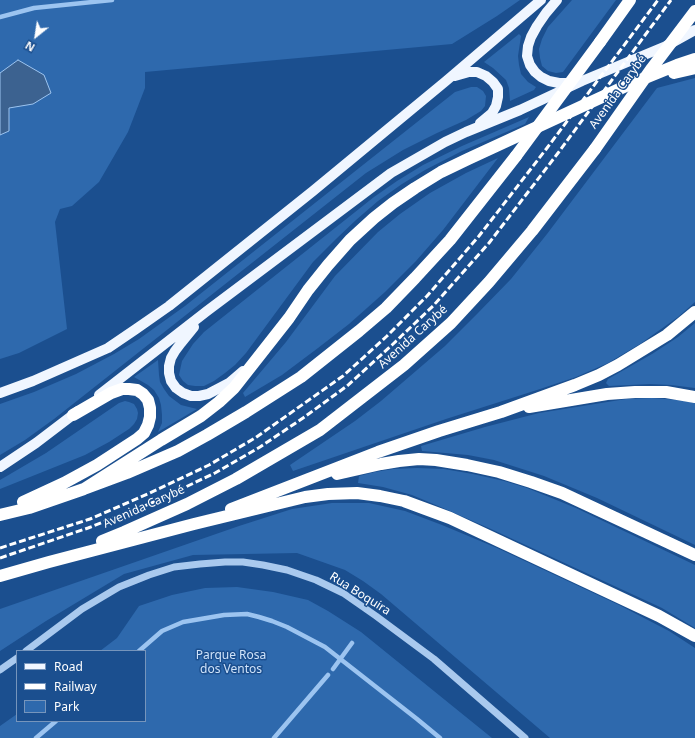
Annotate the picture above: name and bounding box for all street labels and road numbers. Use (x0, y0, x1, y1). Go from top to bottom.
street label: Avenida Carybé (586, 52, 650, 132)
street label: Avenida Carybé (376, 302, 450, 372)
street label: Avenida Carybé (101, 483, 187, 531)
street label: Rua Boquira (327, 570, 393, 618)

